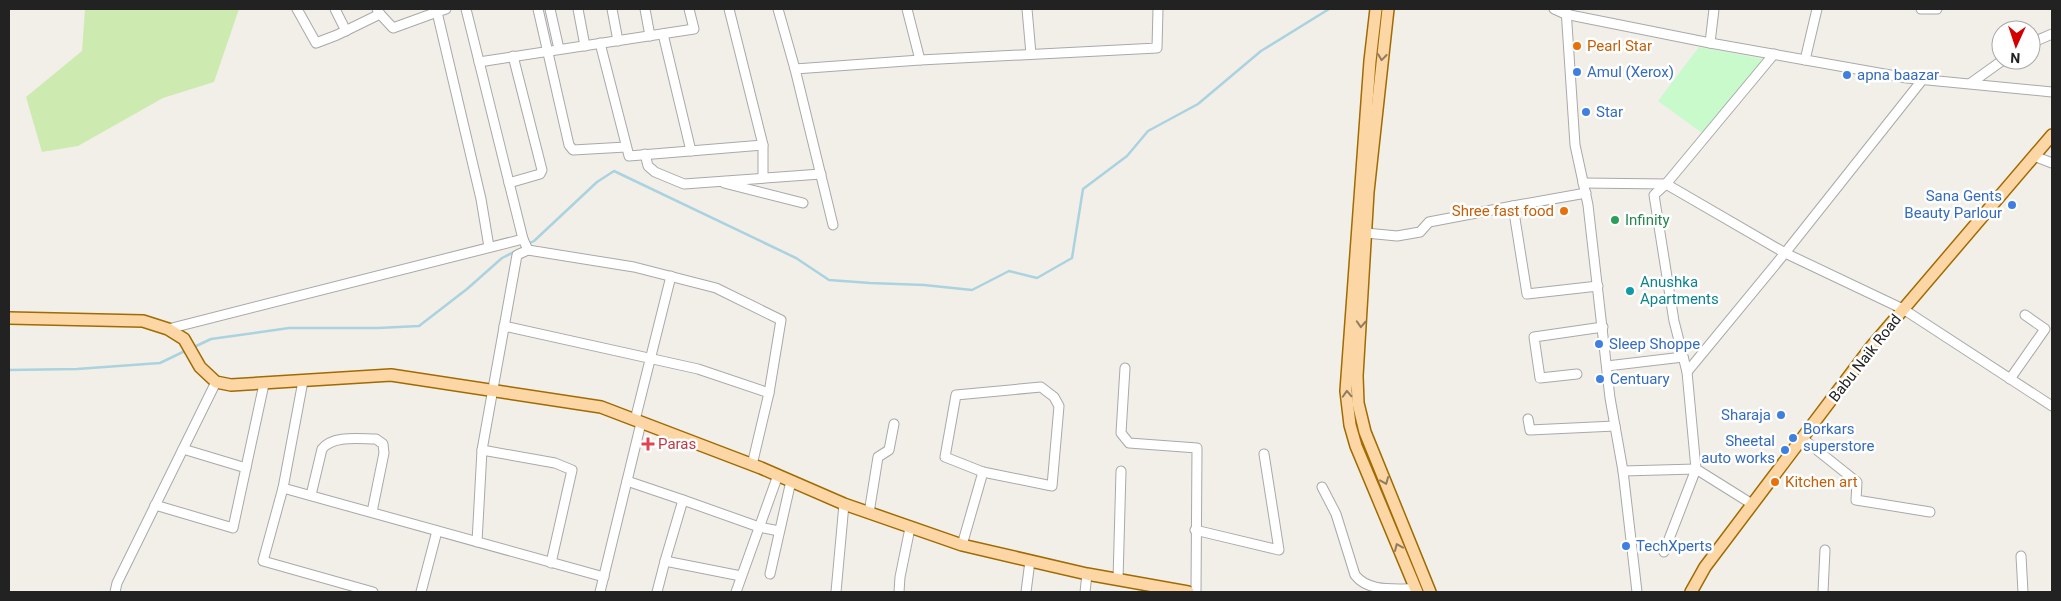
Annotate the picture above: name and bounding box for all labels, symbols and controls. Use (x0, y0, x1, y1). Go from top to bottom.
north arrow (1991, 20, 2041, 70)
place label: Pearl Star (1587, 37, 1652, 55)
marker: Pearl Star (1571, 40, 1583, 52)
text: N (2010, 50, 2021, 66)
one-way arrow (1377, 53, 1388, 61)
place label: Amul (Xerox) (1587, 63, 1674, 81)
marker: Amul (Xerox) (1571, 66, 1583, 78)
place label: apna baazar (1857, 66, 1939, 84)
marker: apna baazar (1841, 69, 1853, 81)
place label: Star (1596, 103, 1623, 121)
marker: Star (1580, 106, 1592, 118)
place label: Sana Gents Beauty Parlour (1904, 187, 2002, 222)
marker: Sana Gents Beauty Parlour (2006, 199, 2018, 211)
place label: Shree fast food (1452, 202, 1554, 220)
marker: Shree fast food (1558, 205, 1570, 217)
place label: Infinity (1625, 211, 1670, 229)
marker: Infinity (1609, 214, 1621, 226)
place label: Anushka Apartments (1640, 273, 1719, 308)
marker: Anushka Apartments (1624, 285, 1636, 297)
street label: Babu Naik Road (1825, 311, 1905, 405)
one-way arrow (1355, 320, 1366, 328)
place label: Sleep Shoppe (1609, 335, 1700, 353)
marker: Sleep Shoppe (1593, 338, 1605, 350)
place label: Centuary (1610, 370, 1670, 388)
marker: Centuary (1594, 373, 1606, 385)
one-way arrow (1341, 390, 1352, 398)
place label: Sharaja (1721, 406, 1771, 424)
marker: Sharaja (1775, 409, 1787, 421)
place label: Borkars superstore (1803, 420, 1874, 455)
place label: Sheetal auto works (1701, 432, 1775, 467)
marker: Borkars superstore (1787, 432, 1799, 444)
place label: Paras (658, 435, 696, 453)
marker: Paras (642, 438, 654, 450)
marker: Sheetal auto works (1779, 444, 1791, 456)
place label: Kitchen art (1785, 473, 1858, 491)
one-way arrow (1379, 476, 1389, 485)
marker: Kitchen art (1769, 476, 1781, 488)
place label: TechXperts (1636, 537, 1712, 555)
marker: TechXperts (1620, 540, 1632, 552)
one-way arrow (1394, 543, 1405, 552)

